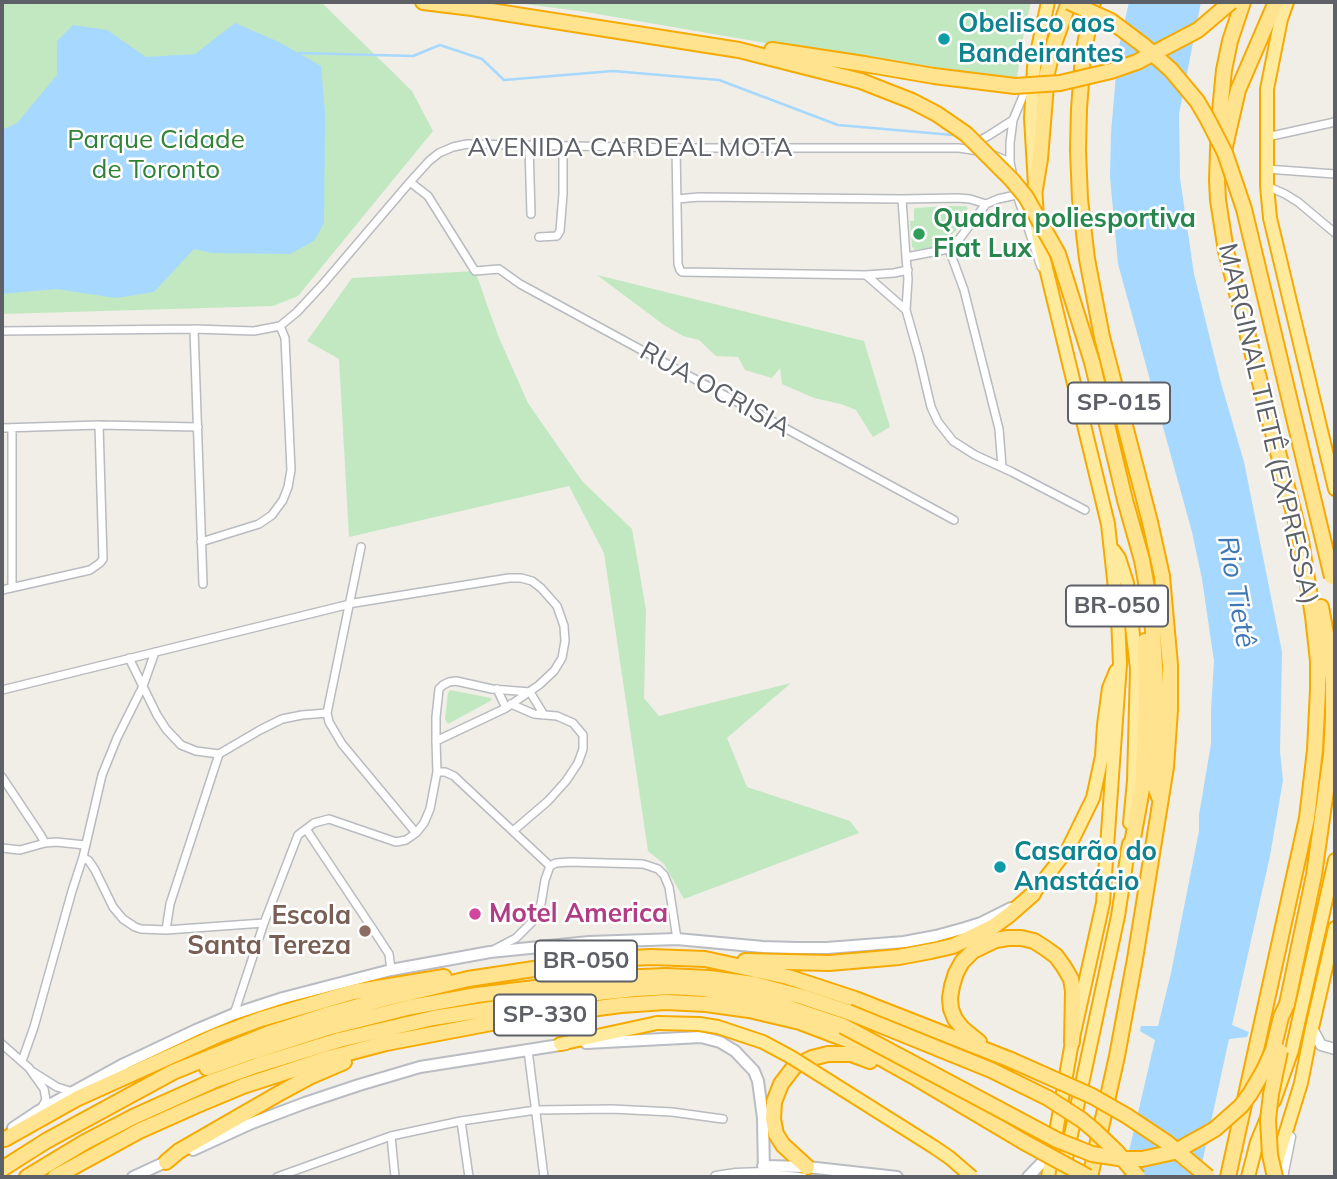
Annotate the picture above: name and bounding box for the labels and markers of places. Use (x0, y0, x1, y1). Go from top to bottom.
place label: Obelisco aos Bandeirantes (958, 8, 1124, 70)
marker: Obelisco aos Bandeirantes (936, 31, 952, 47)
place label: Quadra poliesportiva Fiat Lux (933, 203, 1196, 264)
marker: Quadra poliesportiva Fiat Lux (911, 226, 927, 242)
place label: Casarão do Anastácio (1014, 836, 1157, 898)
marker: Casarão do Anastácio (992, 859, 1008, 875)
place label: Motel America (489, 898, 668, 930)
place label: Escola Santa Tereza (187, 900, 351, 962)
marker: Motel America (467, 906, 483, 922)
marker: Escola Santa Tereza (357, 923, 373, 939)

